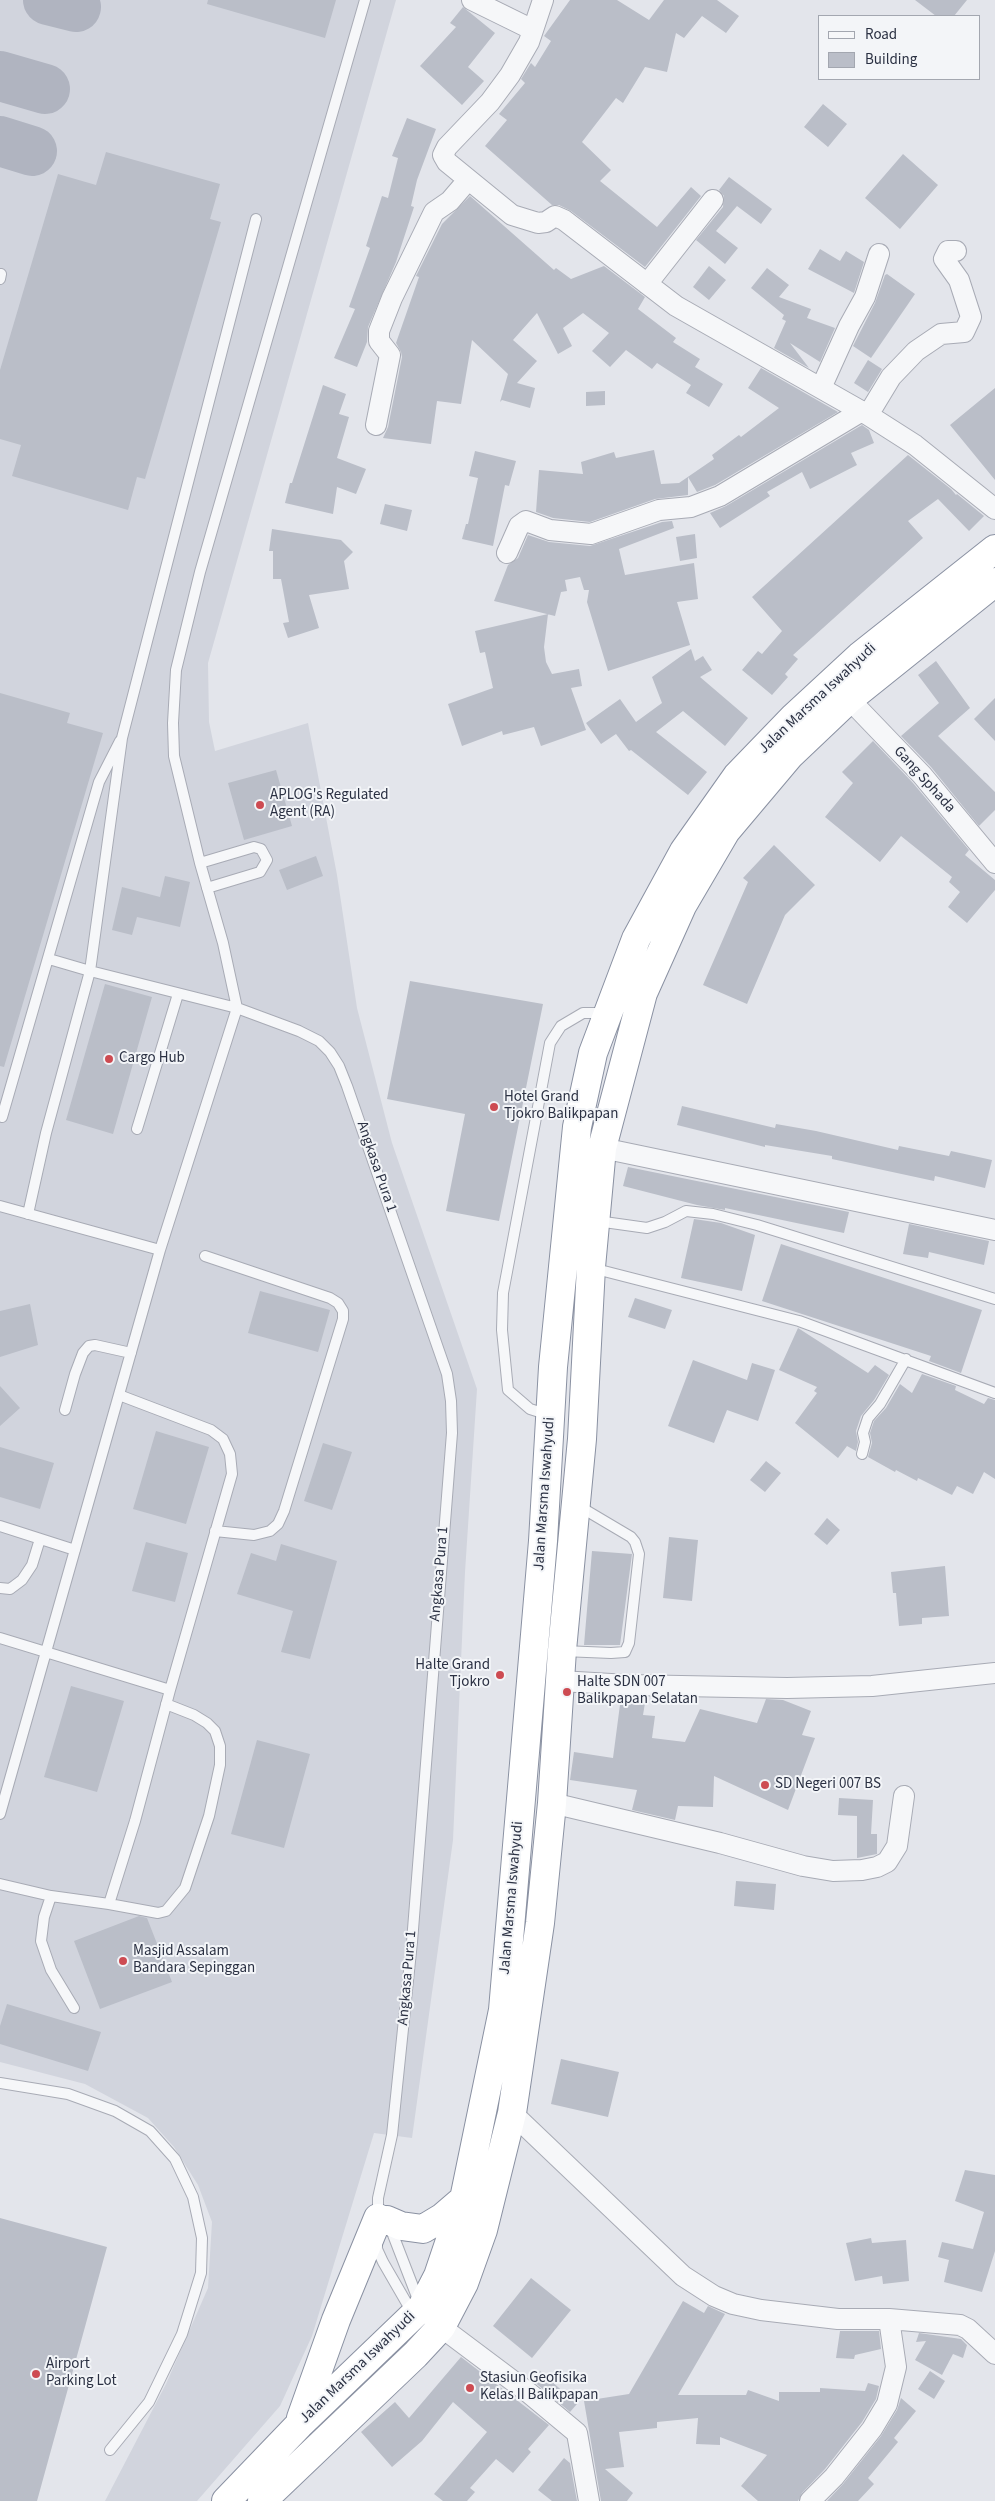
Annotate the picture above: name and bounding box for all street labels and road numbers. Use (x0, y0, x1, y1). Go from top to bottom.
street label: Jalan Marsma Iswahyudi (756, 640, 880, 758)
street label: Gang Sphada (889, 743, 959, 817)
street label: Angkasa Pura 1 (352, 1119, 400, 1215)
street label: Jalan Marsma Iswahyudi (531, 1417, 559, 1571)
street label: Angkasa Pura 1 (427, 1526, 453, 1622)
street label: Jalan Marsma Iswahyudi (496, 1821, 528, 1975)
street label: Angkasa Pura 1 (395, 1930, 421, 2026)
street label: Jalan Marsma Iswahyudi (296, 2308, 420, 2428)

